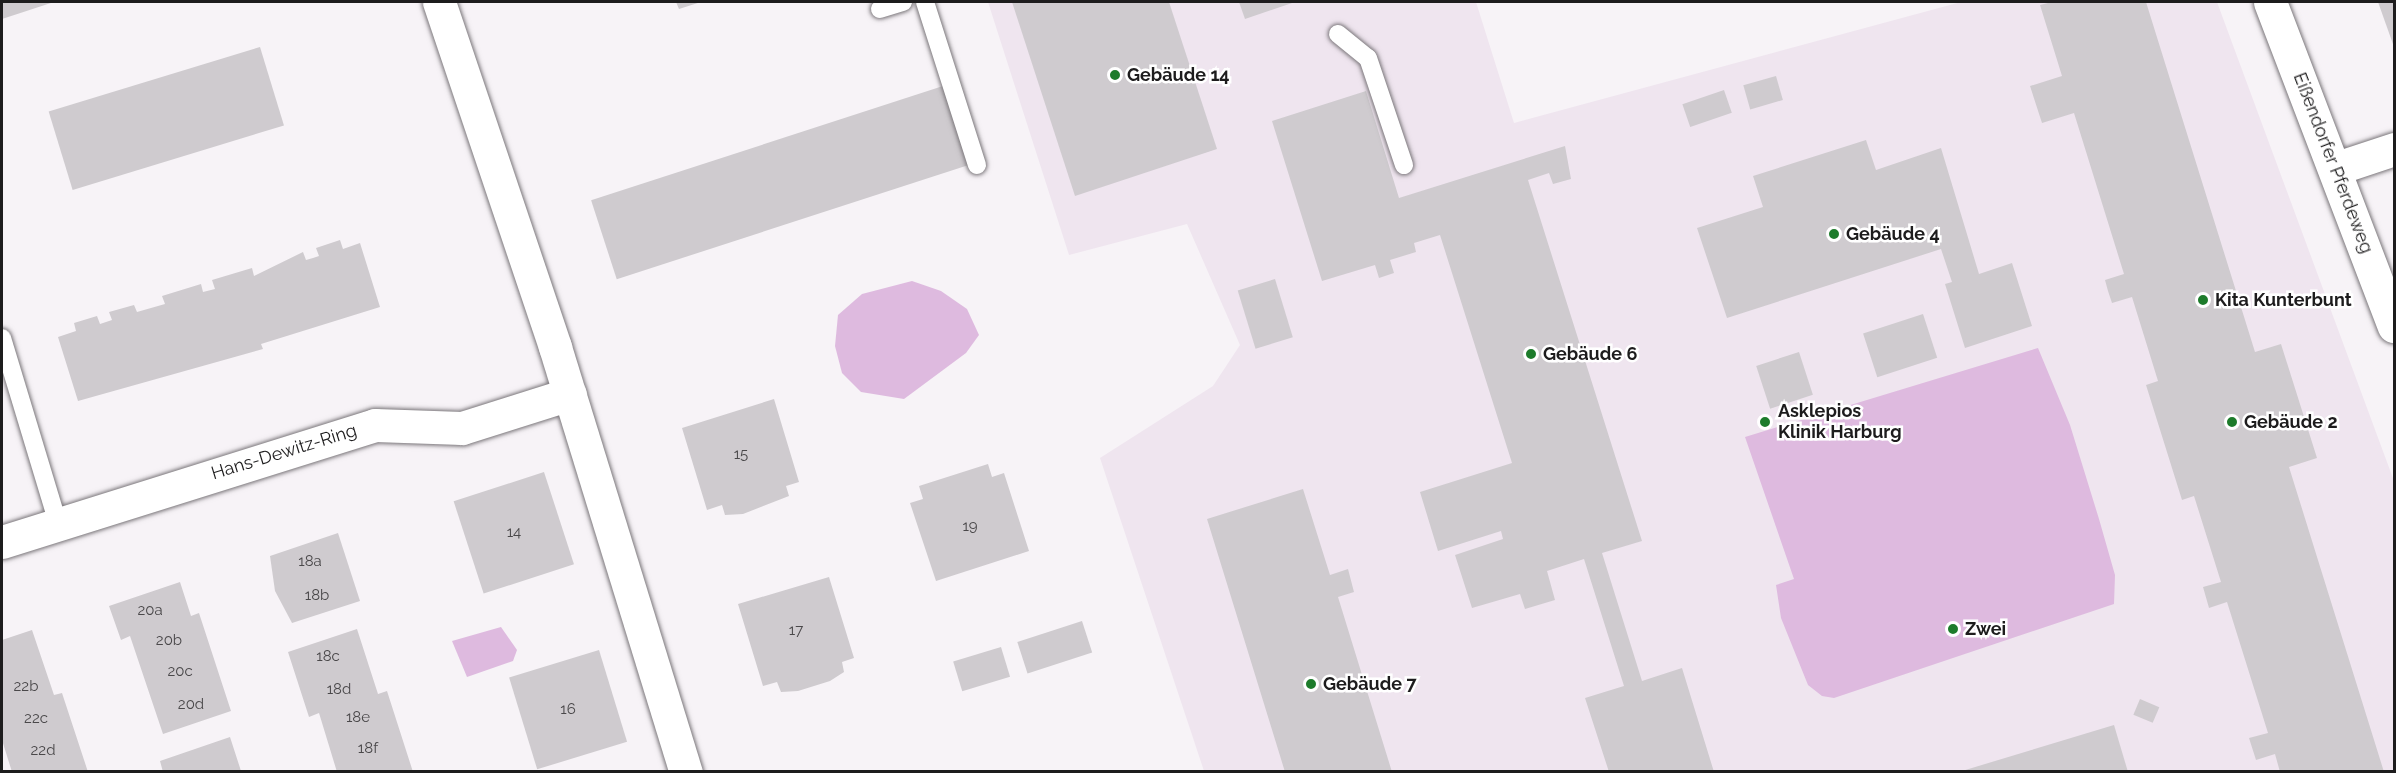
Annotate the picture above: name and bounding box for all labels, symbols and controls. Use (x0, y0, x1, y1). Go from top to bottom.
place label: Gebäude 14 (1127, 64, 1230, 86)
marker: Gebäude 14 (1108, 68, 1122, 82)
street label: Eißendorfer Pferdeweg (2288, 69, 2378, 257)
place label: Gebäude 4 (1846, 223, 1940, 245)
marker: Gebäude 4 (1827, 227, 1841, 241)
place label: Kita Kunterbunt (2215, 289, 2352, 311)
marker: Kita Kunterbunt (2196, 293, 2210, 307)
place label: Gebäude 6 (1543, 343, 1637, 365)
marker: Gebäude 6 (1524, 347, 1538, 361)
place label: Asklepios Klinik Harburg (1778, 401, 1902, 444)
place label: Gebäude 2 (2244, 411, 2338, 433)
marker: Asklepios Klinik Harburg (1756, 413, 1774, 431)
marker: Gebäude 2 (2225, 415, 2239, 429)
street label: Hans-Dewitz-Ring (209, 420, 359, 484)
house number: 15 (734, 446, 748, 464)
house number: 19 (962, 518, 978, 536)
house number: 14 (507, 524, 521, 542)
house number: 18a (298, 553, 322, 571)
house number: 18b (305, 587, 329, 605)
house number: 20a (137, 602, 163, 620)
place label: Zwei (1965, 618, 2006, 640)
house number: 17 (789, 622, 803, 640)
marker: Zwei (1946, 622, 1960, 636)
house number: 20b (156, 632, 182, 650)
house number: 18c (316, 648, 340, 666)
house number: 20c (167, 663, 193, 681)
place label: Gebäude 7 (1323, 673, 1417, 695)
marker: Gebäude 7 (1304, 677, 1318, 691)
house number: 22b (14, 678, 38, 696)
house number: 18d (327, 681, 351, 699)
house number: 20d (178, 696, 204, 714)
house number: 16 (560, 701, 576, 719)
house number: 18e (346, 709, 370, 727)
house number: 22c (24, 710, 48, 728)
house number: 18f (358, 740, 378, 758)
house number: 22d (31, 742, 55, 760)

